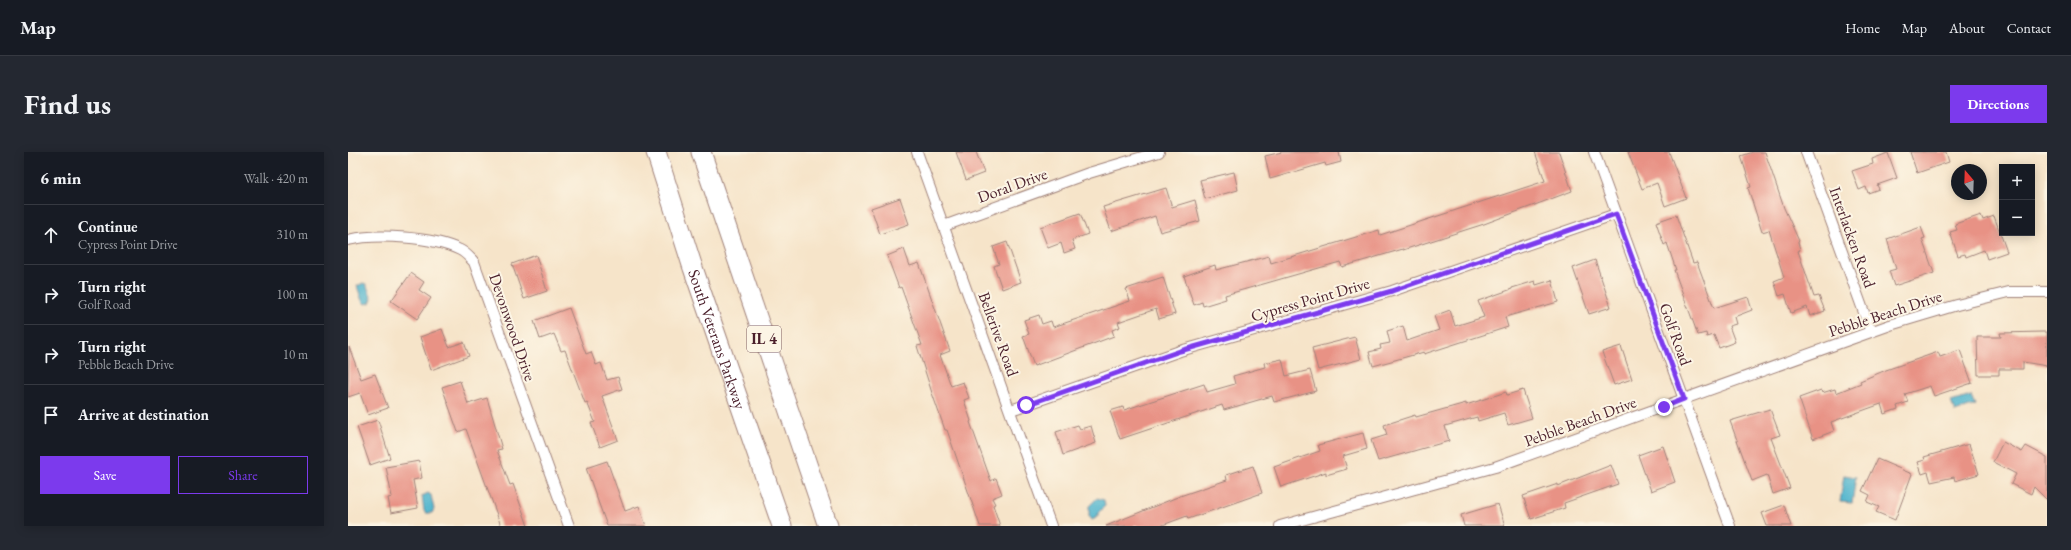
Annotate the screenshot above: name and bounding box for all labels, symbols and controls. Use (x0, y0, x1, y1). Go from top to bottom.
text: Map (20, 15, 56, 40)
text: Home (1845, 19, 1880, 37)
text: Map (1902, 19, 1927, 37)
text: About (1949, 19, 1985, 37)
text: Contact (2007, 19, 2051, 37)
button: Directions (1950, 85, 2047, 123)
text: Find us (24, 86, 111, 122)
street label: Doral Drive (974, 163, 1050, 208)
north arrow (1951, 164, 1987, 200)
map controls (1999, 164, 2035, 236)
button: + (1999, 164, 2035, 200)
text: 6 min (40, 167, 81, 189)
text: Walk · 420 m (244, 170, 308, 187)
street label: Interlacken Road (1825, 184, 1881, 291)
button: − (1999, 200, 2035, 236)
text: Continue (78, 217, 138, 236)
icon: ahead (40, 224, 62, 246)
text: 310 m (277, 226, 308, 243)
text: Cypress Point Drive (78, 236, 178, 253)
street label: South Veterans Parkway (683, 266, 751, 413)
street label: Devonwood Drive (484, 270, 541, 384)
street label: Cypress Point Drive (1248, 273, 1372, 326)
text: Turn right (78, 277, 146, 296)
icon: right (40, 284, 62, 306)
street label: Pebble Beach Drive (1826, 285, 1944, 342)
text: 100 m (277, 286, 308, 303)
street label: Bellerive Road (974, 289, 1024, 380)
text: Golf Road (78, 296, 131, 313)
street label: Golf Road (1655, 300, 1697, 369)
road number: IL 4 (747, 326, 781, 352)
text: Turn right (78, 337, 146, 356)
icon: right (40, 344, 62, 366)
text: 10 m (283, 346, 308, 363)
text: Pebble Beach Drive (78, 356, 174, 373)
street label: Pebble Beach Drive (1521, 391, 1639, 452)
route start (1017, 396, 1035, 414)
route end (1655, 398, 1673, 416)
icon: arrive (40, 404, 62, 426)
text: Arrive at destination (78, 405, 209, 424)
button: Save (40, 456, 170, 494)
button: Share (178, 456, 308, 494)

